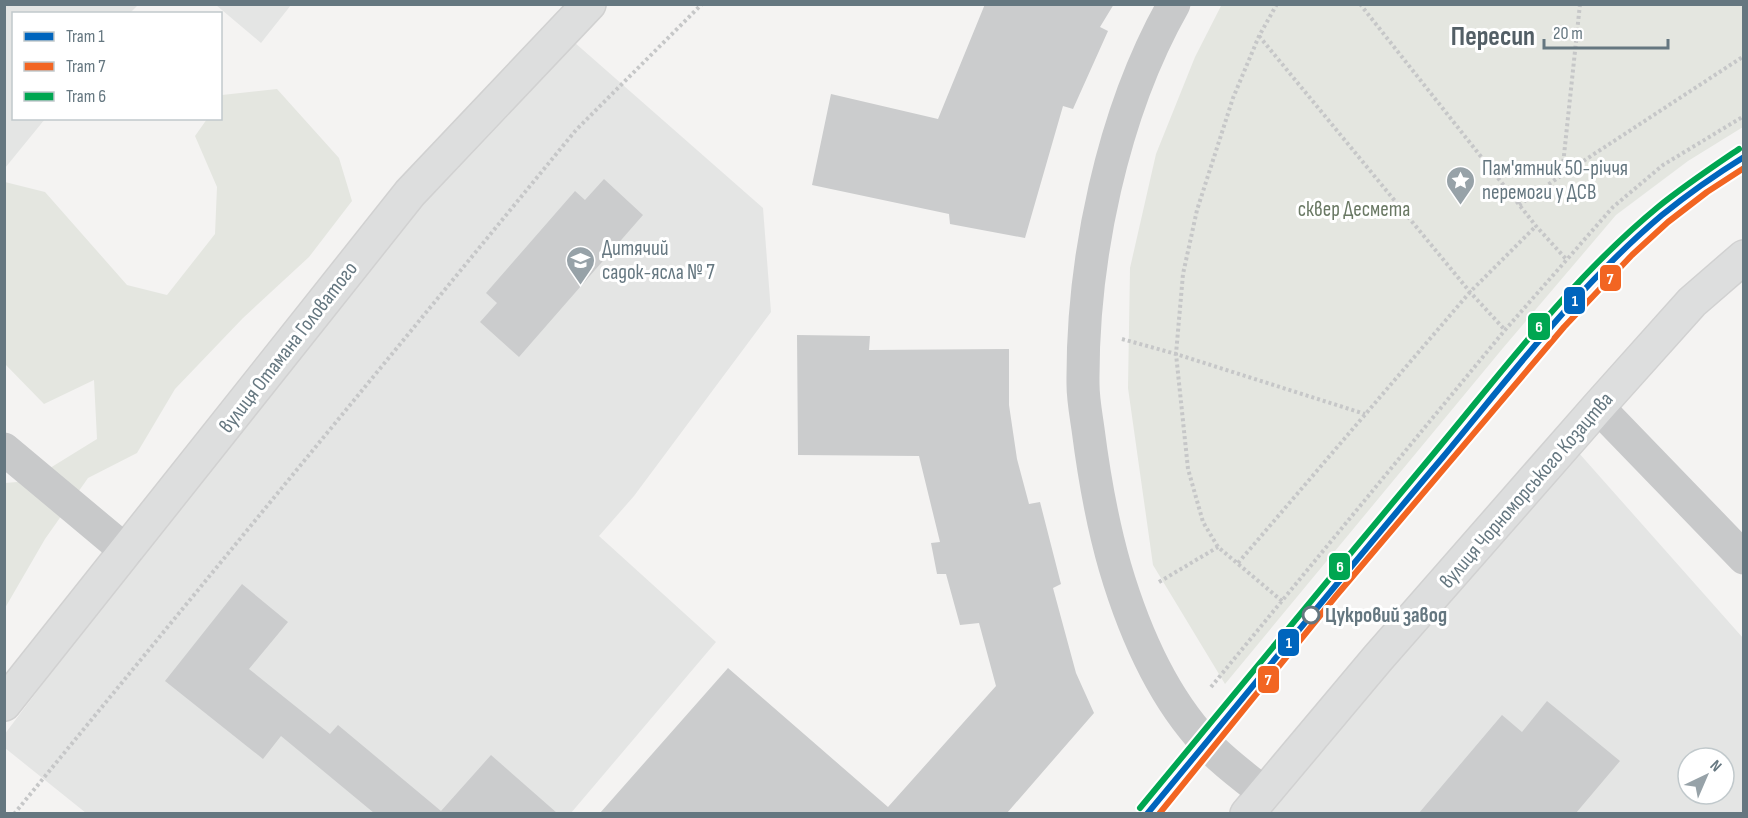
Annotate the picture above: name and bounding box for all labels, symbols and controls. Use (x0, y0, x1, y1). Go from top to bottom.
legend (12, 12, 222, 120)
scale bar (1544, 12, 1668, 50)
district label: Пересип (1451, 21, 1535, 53)
text: 20 m (1553, 23, 1583, 44)
text: Tram 1 (66, 26, 105, 47)
text: Tram 7 (66, 56, 106, 77)
text: Tram 6 (66, 86, 106, 107)
place label: Пам'ятник 50-річчя перемоги у ДСВ (1482, 156, 1628, 205)
place icon: Пам'ятник 50-річчя перемоги у ДСВ (1445, 164, 1477, 206)
park label: сквер Десмета (1298, 197, 1410, 222)
place label: Дитячий садок-ясла № 7 (602, 236, 715, 285)
school or university icon: Дитячий садок-ясла № 7 (565, 244, 597, 286)
street label: вулиця Отамана Головатого (214, 257, 363, 438)
line badge: 7 (1599, 264, 1622, 292)
text: 7 (1607, 270, 1614, 289)
line badge: 1 (1563, 286, 1586, 315)
text: 1 (1572, 292, 1579, 311)
line badge: 6 (1527, 312, 1551, 341)
text: 6 (1535, 318, 1543, 337)
street label: вулиця Чорноморського Козацтва (1434, 387, 1618, 593)
line badge: 6 (1328, 552, 1351, 581)
text: 6 (1336, 558, 1344, 577)
place label: Цукровий завод (1325, 603, 1447, 628)
marker: Цукровий завод (1302, 606, 1320, 624)
line badge: 1 (1277, 628, 1300, 657)
text: 1 (1286, 634, 1293, 653)
line badge: 7 (1257, 665, 1280, 694)
text: 7 (1265, 671, 1272, 690)
north arrow (1676, 746, 1736, 806)
text: N (1706, 756, 1725, 776)

